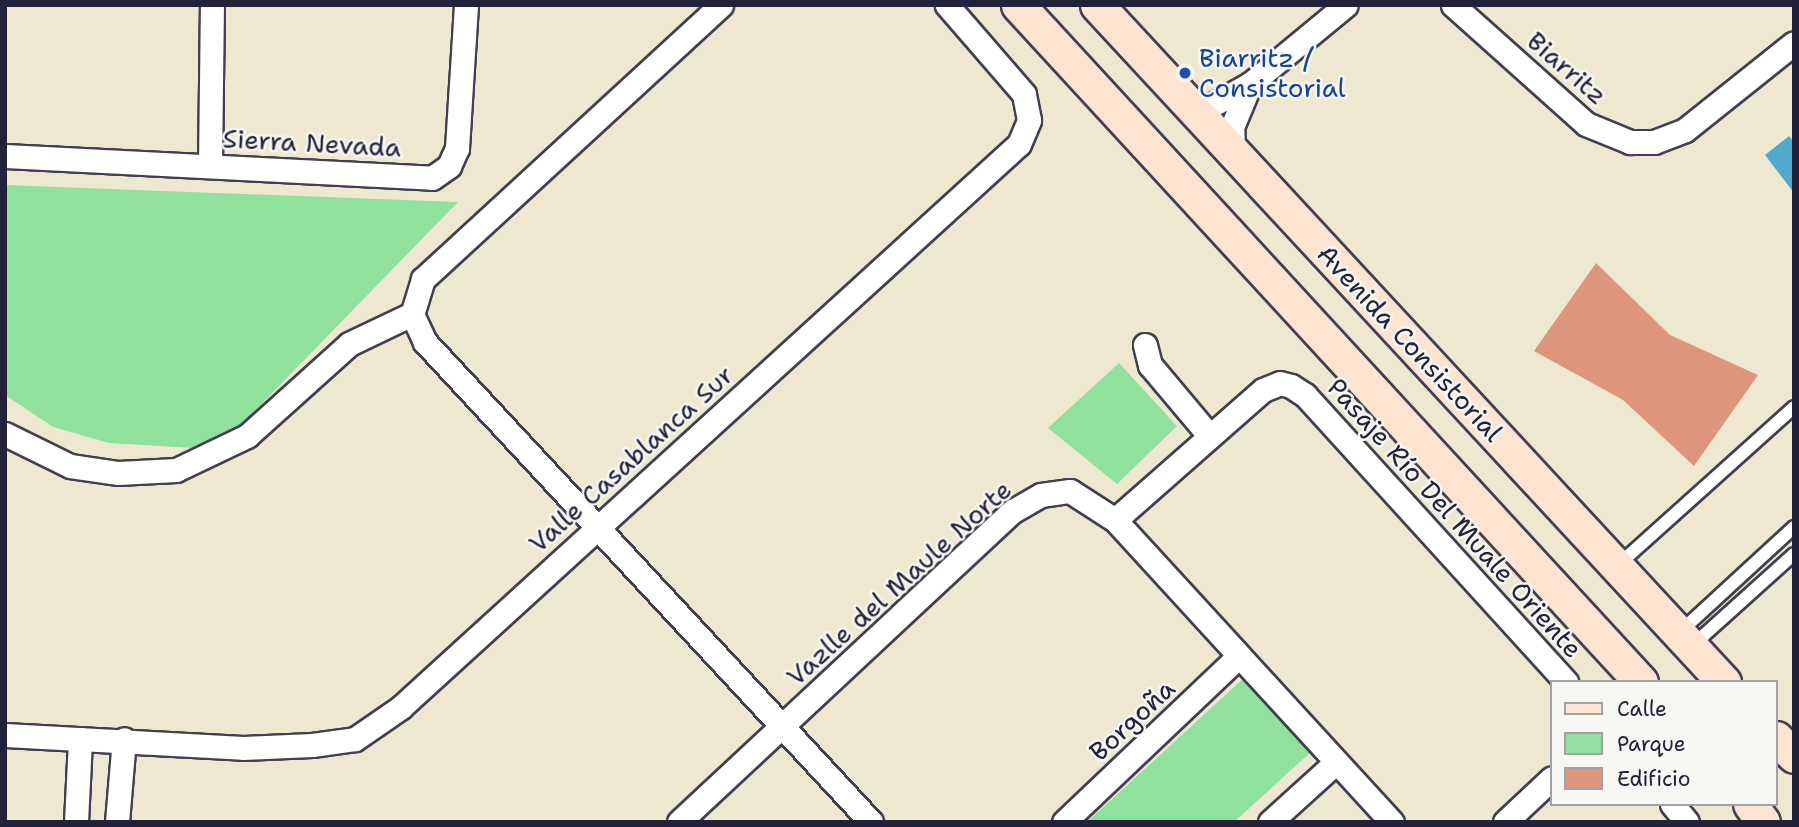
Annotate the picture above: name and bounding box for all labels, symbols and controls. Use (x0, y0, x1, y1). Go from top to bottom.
street label: Biarritz (1521, 25, 1613, 111)
place label: Biarritz / Consistorial (1199, 42, 1346, 104)
marker: Biarritz / Consistorial (1177, 65, 1193, 81)
street label: Sierra Nevada (222, 123, 402, 163)
street label: Avenida Consistorial (1311, 238, 1509, 448)
street label: Valle Casablanca Sur (522, 359, 740, 559)
street label: Pasaje Río Del Muale Oriente (1321, 372, 1589, 664)
street label: Vazlle del Maule Norte (780, 474, 1018, 692)
street label: Borgoña (1083, 673, 1181, 767)
legend (1550, 680, 1778, 806)
text: Calle (1617, 695, 1667, 723)
text: Parque (1617, 730, 1686, 758)
text: Edificio (1617, 765, 1690, 793)

